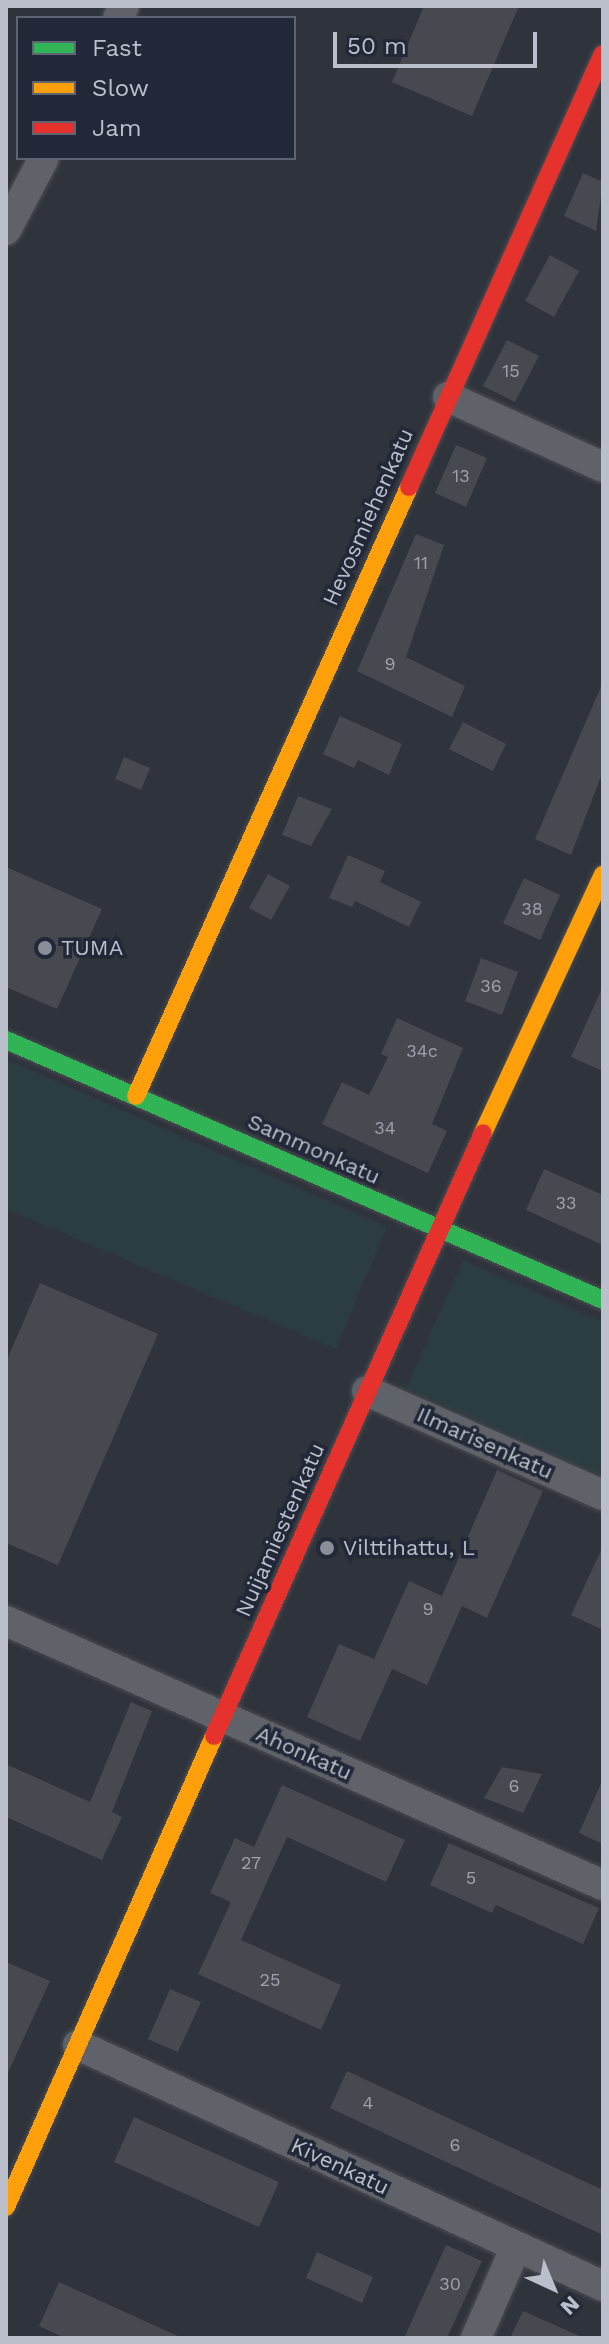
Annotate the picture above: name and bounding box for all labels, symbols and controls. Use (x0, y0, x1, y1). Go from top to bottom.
legend (16, 16, 296, 160)
scale bar (337, 16, 541, 66)
text: 50 m (347, 32, 407, 60)
text: Fast (92, 34, 142, 62)
text: Slow (92, 74, 149, 102)
text: Jam (92, 114, 142, 142)
house number: 15 (502, 360, 520, 382)
street label: Hevosmiehenkatu (317, 424, 419, 610)
house number: 13 (452, 465, 470, 487)
house number: 11 (414, 552, 428, 574)
house number: 9 (384, 653, 396, 675)
house number: 38 (521, 898, 543, 920)
place label: TUMA (61, 935, 123, 961)
marker: TUMA (36, 939, 54, 957)
house number: 36 (480, 975, 502, 997)
house number: 34c (406, 1040, 438, 1062)
street label: Sammonkatu (244, 1108, 384, 1190)
house number: 34 (374, 1117, 396, 1139)
house number: 33 (556, 1192, 576, 1214)
street label: Ilmarisenkatu (413, 1401, 557, 1485)
street label: Nuijamiestenkatu (230, 1439, 330, 1621)
place label: Vilttihattu, L (343, 1535, 475, 1561)
marker: Vilttihattu, L (318, 1539, 336, 1557)
house number: 9 (422, 1598, 434, 1620)
street label: Ahonkatu (252, 1720, 356, 1786)
house number: 6 (509, 1775, 519, 1797)
house number: 27 (241, 1852, 261, 1874)
house number: 5 (466, 1867, 476, 1889)
house number: 25 (260, 1969, 280, 1991)
house number: 4 (363, 2092, 373, 2114)
street label: Kivenkatu (287, 2132, 393, 2200)
house number: 6 (450, 2134, 460, 2156)
north arrow (513, 2248, 593, 2328)
house number: 30 (439, 2273, 461, 2295)
text: N (555, 2291, 585, 2320)

